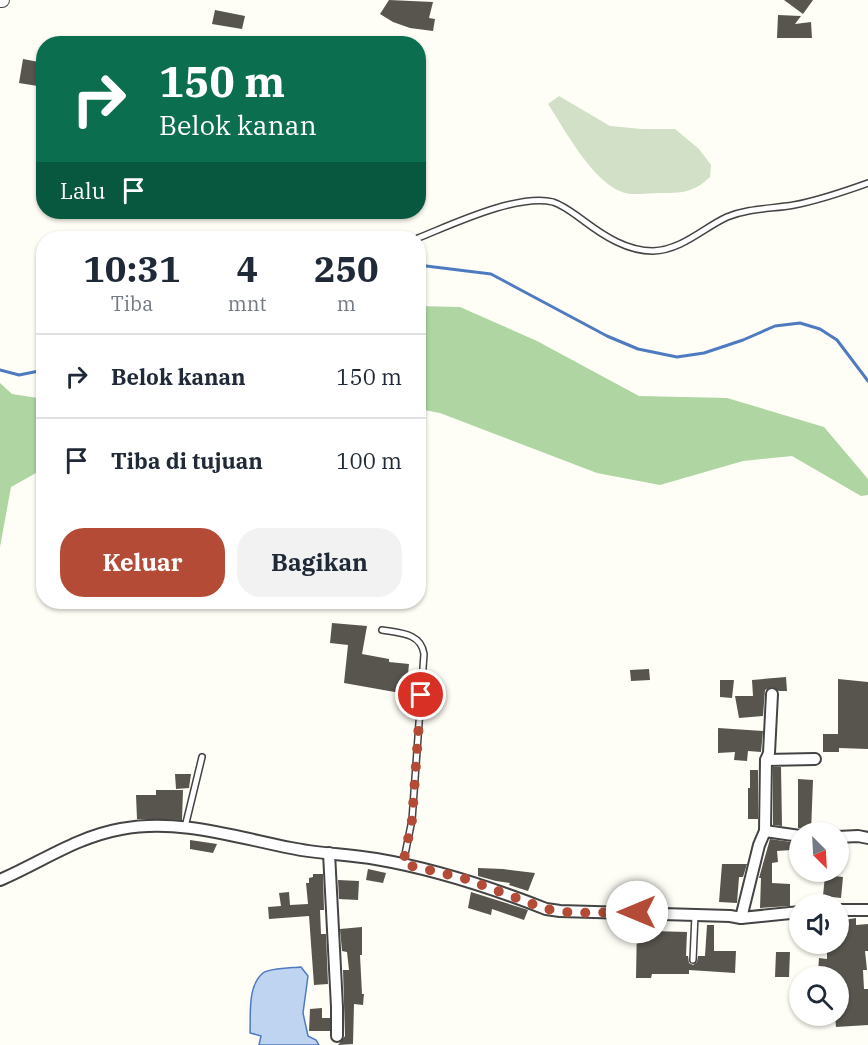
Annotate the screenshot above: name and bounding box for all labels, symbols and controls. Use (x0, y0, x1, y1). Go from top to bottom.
text: 150 m (159, 54, 285, 109)
icon: right (60, 60, 138, 138)
text: Belok kanan (159, 107, 317, 142)
icon: arrive (117, 174, 150, 207)
text: Lalu (60, 176, 105, 205)
text: 10:31 (83, 245, 181, 292)
text: 4 (236, 245, 258, 292)
text: 250 (314, 245, 379, 292)
text: Tiba (111, 290, 153, 317)
text: mnt (228, 290, 267, 317)
text: m (337, 290, 356, 317)
icon: right (60, 360, 93, 393)
text: Belok kanan (111, 362, 246, 391)
text: 150 m (336, 362, 402, 391)
icon: arrive (60, 444, 93, 477)
text: Tiba di tujuan (111, 446, 263, 475)
text: 100 m (336, 446, 402, 475)
button: Keluar (60, 528, 225, 597)
button: Bagikan (237, 528, 402, 597)
pin (395, 669, 446, 720)
icon: arrive (404, 678, 437, 711)
north arrow (789, 822, 849, 882)
map controls (789, 822, 849, 1026)
position arrow (605, 880, 669, 944)
button: sound (789, 894, 849, 954)
button: search (789, 966, 849, 1026)

